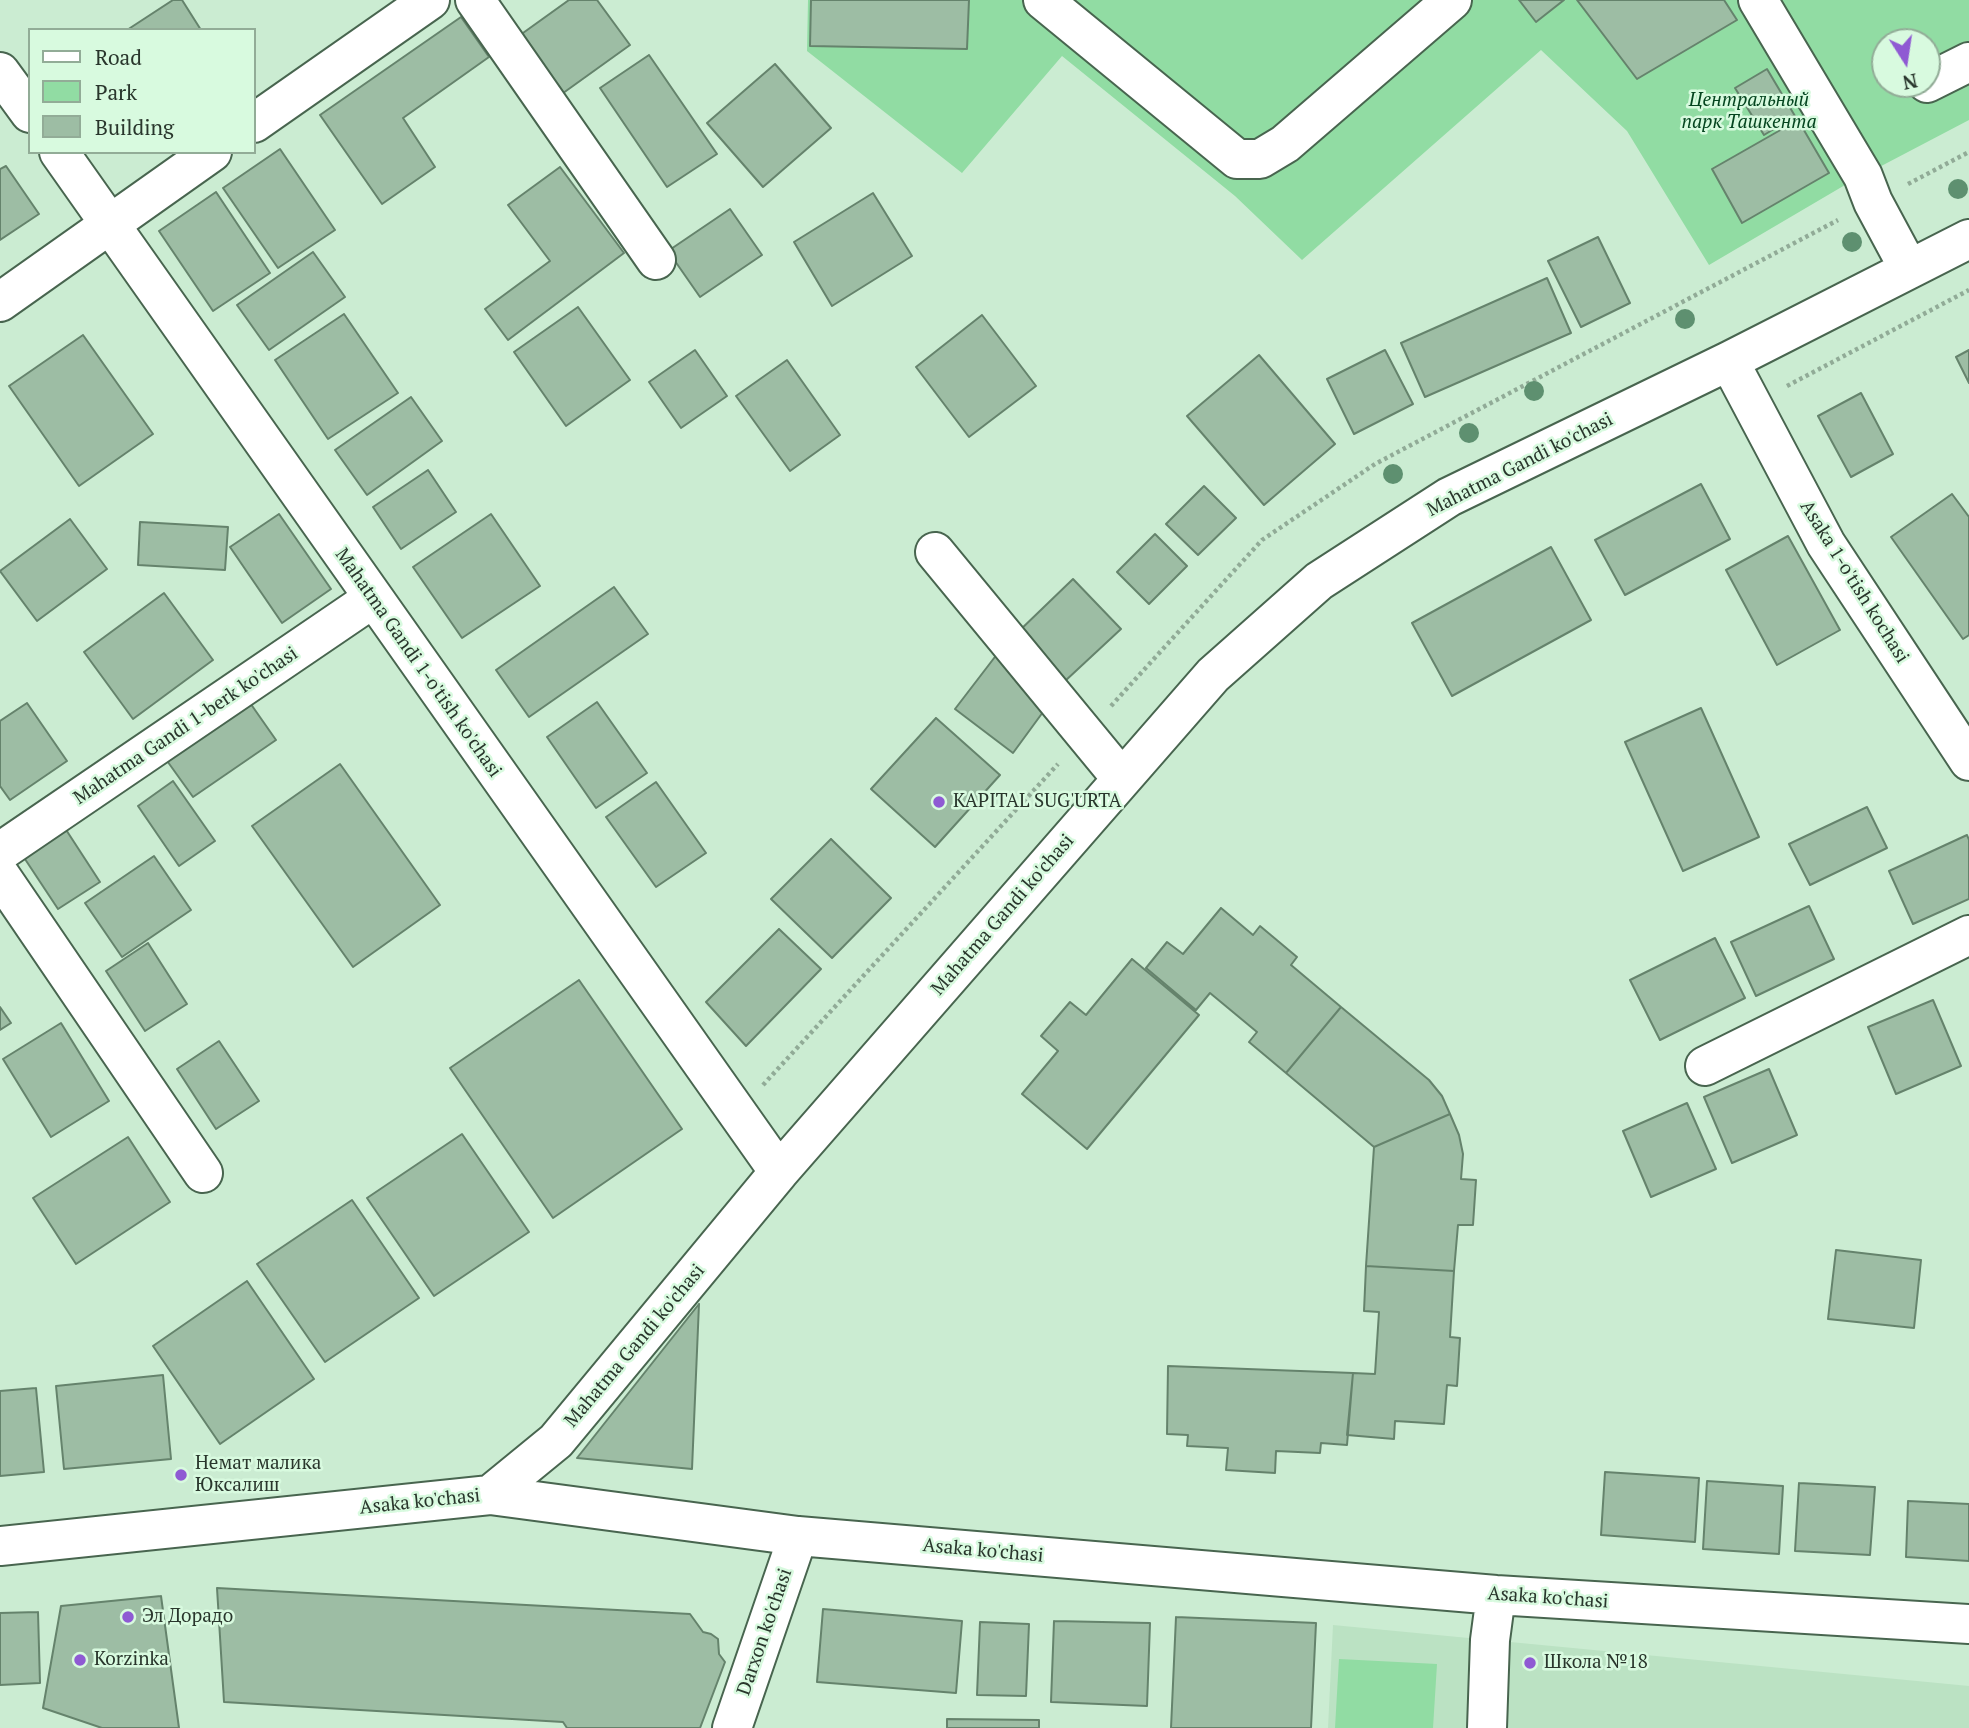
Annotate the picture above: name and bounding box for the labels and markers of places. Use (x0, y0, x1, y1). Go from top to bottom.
place label: KAPITAL SUG'URTA (953, 791, 1121, 813)
marker: KAPITAL SUG'URTA (931, 794, 947, 810)
place label: Немат малика Юксалиш (195, 1453, 321, 1497)
marker: Немат малика Юксалиш (173, 1467, 189, 1483)
place label: Эл Дорадо (142, 1606, 233, 1628)
marker: Эл Дорадо (120, 1609, 136, 1625)
place label: Korzinka (94, 1649, 169, 1671)
marker: Korzinka (72, 1652, 88, 1668)
place label: Школа №18 (1544, 1652, 1648, 1674)
marker: Школа №18 (1522, 1655, 1538, 1671)

